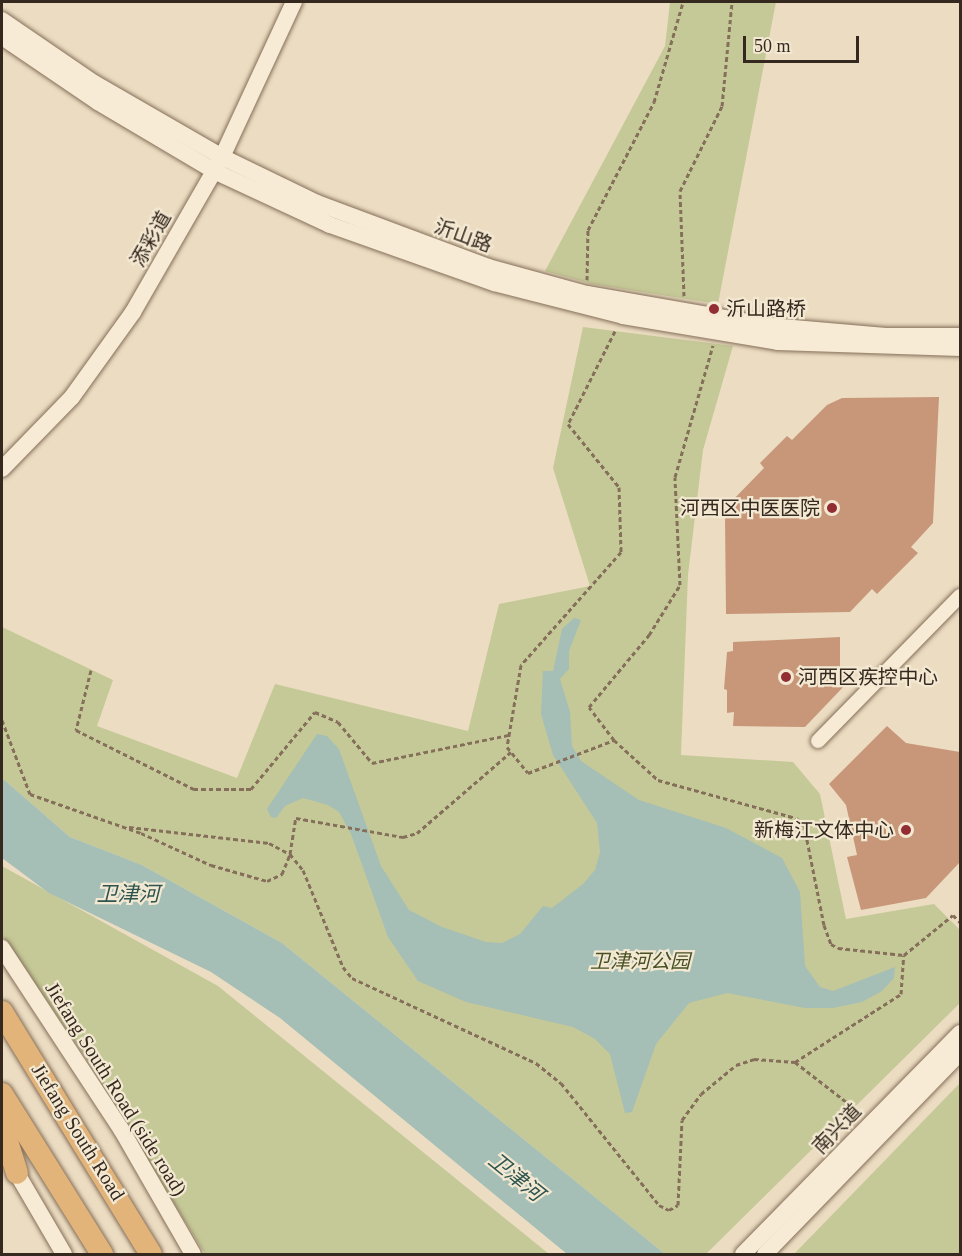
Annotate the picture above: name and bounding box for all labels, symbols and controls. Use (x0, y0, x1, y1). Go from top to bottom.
scale bar (746, 24, 862, 62)
text: 50 m (754, 36, 791, 56)
street label: 添彩道 (126, 207, 176, 271)
street label: 沂山路 (431, 214, 495, 258)
place label: 沂山路桥 (726, 297, 806, 321)
marker: 沂山路桥 (707, 302, 721, 316)
place label: 河西区中医医院 (680, 496, 820, 520)
marker: 河西区中医医院 (825, 501, 839, 515)
place label: 河西区疾控中心 (798, 665, 938, 689)
marker: 河西区疾控中心 (779, 670, 793, 684)
place label: 新梅江文体中心 (754, 818, 894, 842)
marker: 新梅江文体中心 (899, 823, 913, 837)
water label: 卫津河 (97, 881, 159, 907)
park label: 卫津河公园 (590, 949, 690, 973)
street label: Jiefang South Road (side road) (40, 978, 192, 1200)
street label: Jiefang South Road (26, 1059, 130, 1205)
street label: 南兴道 (808, 1099, 866, 1159)
water label: 卫津河 (484, 1147, 548, 1207)

